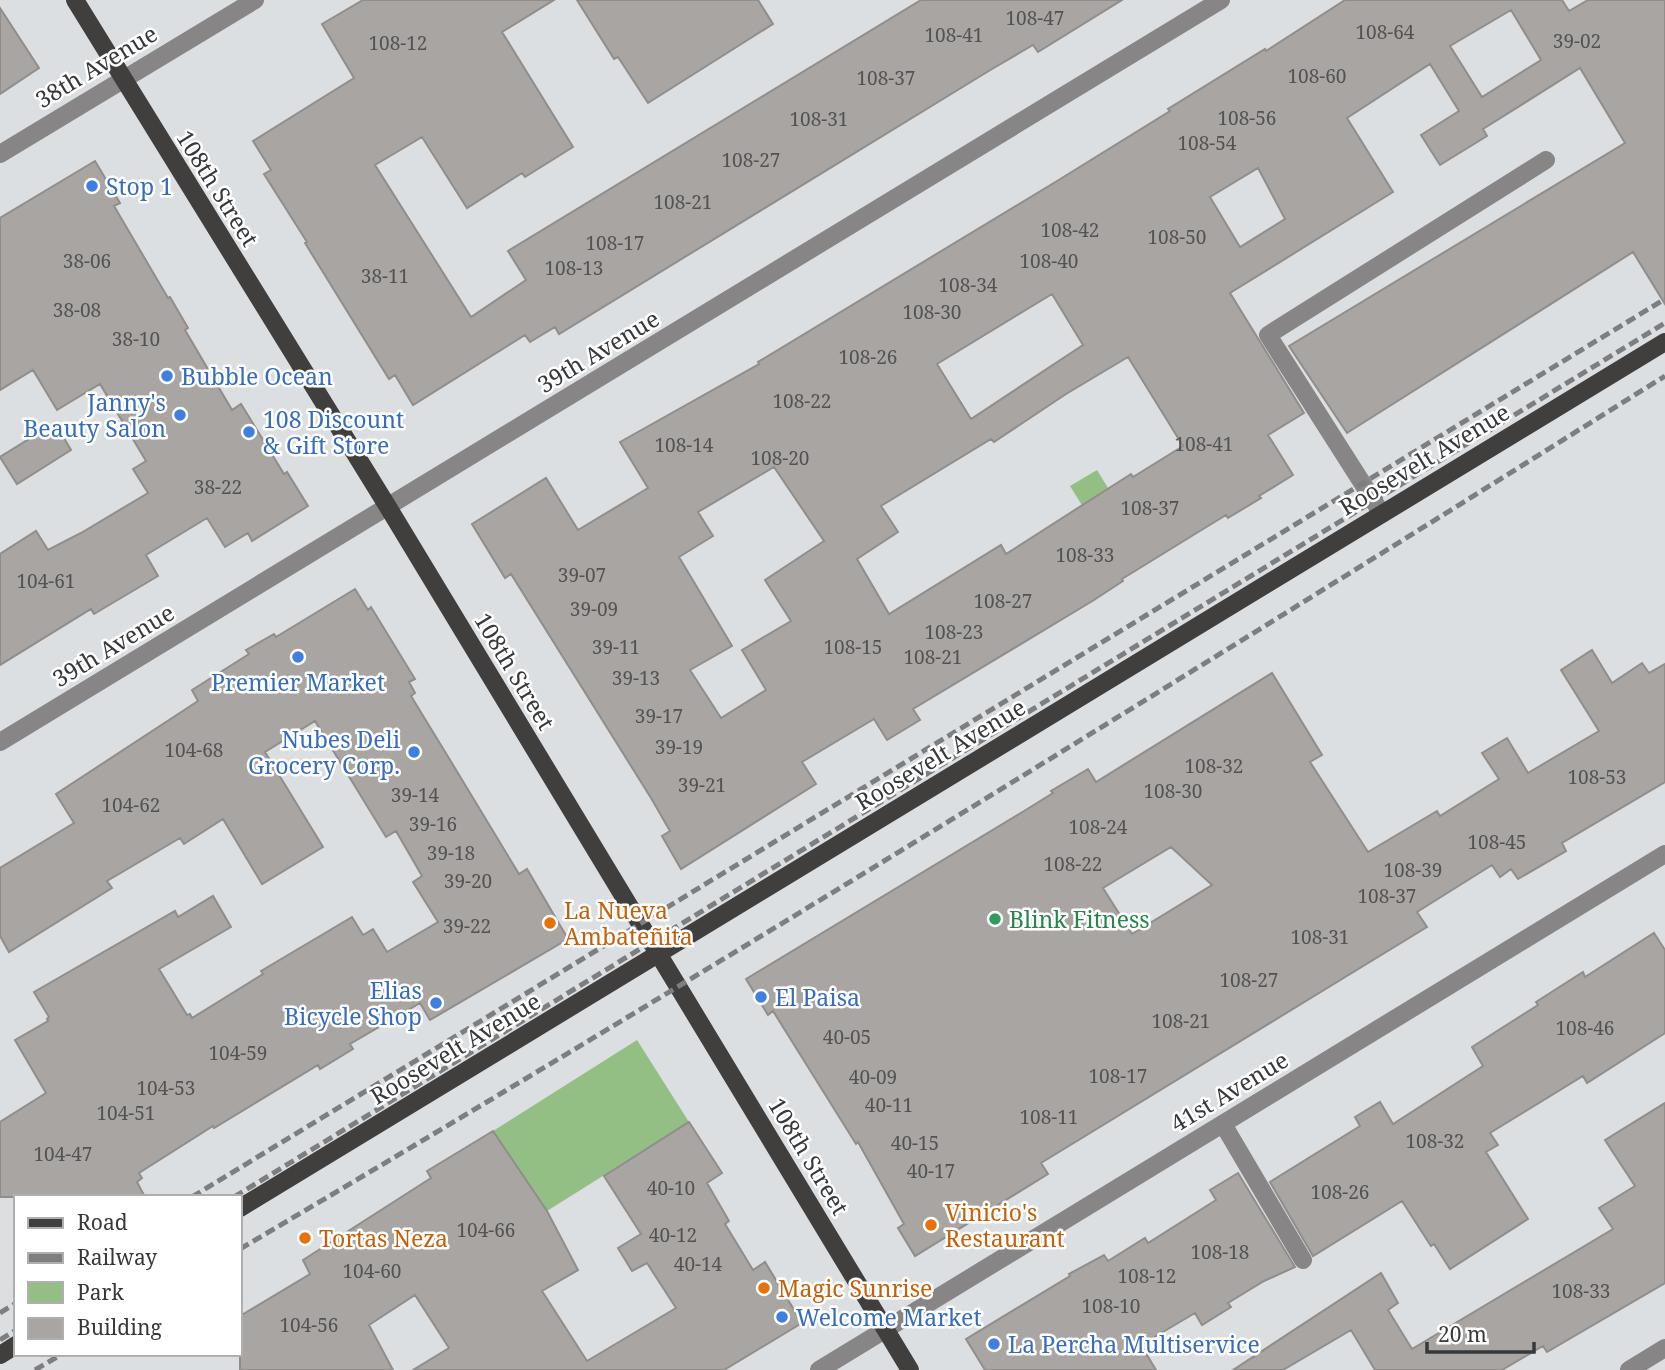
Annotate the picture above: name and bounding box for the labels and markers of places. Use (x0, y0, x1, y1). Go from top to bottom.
place label: Stop 1 (106, 170, 173, 202)
marker: Stop 1 (84, 178, 100, 194)
place label: Bubble Ocean (181, 360, 333, 392)
marker: Bubble Ocean (159, 368, 175, 384)
place label: Janny's Beauty Salon (23, 386, 166, 444)
place label: 108 Discount & Gift Store (263, 403, 404, 461)
marker: Janny's Beauty Salon (172, 407, 188, 423)
marker: 108 Discount & Gift Store (241, 424, 257, 440)
marker: Premier Market (290, 649, 306, 665)
place label: Premier Market (211, 666, 385, 698)
place label: Nubes Deli Grocery Corp. (248, 723, 401, 781)
marker: Nubes Deli Grocery Corp. (406, 744, 422, 760)
place label: La Nueva Ambateñita (564, 894, 693, 952)
place label: Blink Fitness (1009, 903, 1150, 935)
marker: Blink Fitness (987, 911, 1003, 927)
marker: La Nueva Ambateñita (542, 915, 558, 931)
place label: Elias Bicycle Shop (284, 974, 422, 1032)
place label: El Paisa (775, 981, 860, 1013)
marker: El Paisa (753, 989, 769, 1005)
marker: Elias Bicycle Shop (428, 995, 444, 1011)
place label: Vinicio's Restaurant (945, 1196, 1065, 1254)
marker: Vinicio's Restaurant (923, 1217, 939, 1233)
place label: Tortas Neza (319, 1222, 448, 1254)
marker: Tortas Neza (297, 1230, 313, 1246)
place label: Magic Sunrise (778, 1272, 932, 1304)
marker: Magic Sunrise (756, 1280, 772, 1296)
place label: Welcome Market (796, 1301, 982, 1333)
marker: Welcome Market (774, 1309, 790, 1325)
place label: La Percha Multiservice (1008, 1328, 1260, 1360)
marker: La Percha Multiservice (986, 1336, 1002, 1352)

